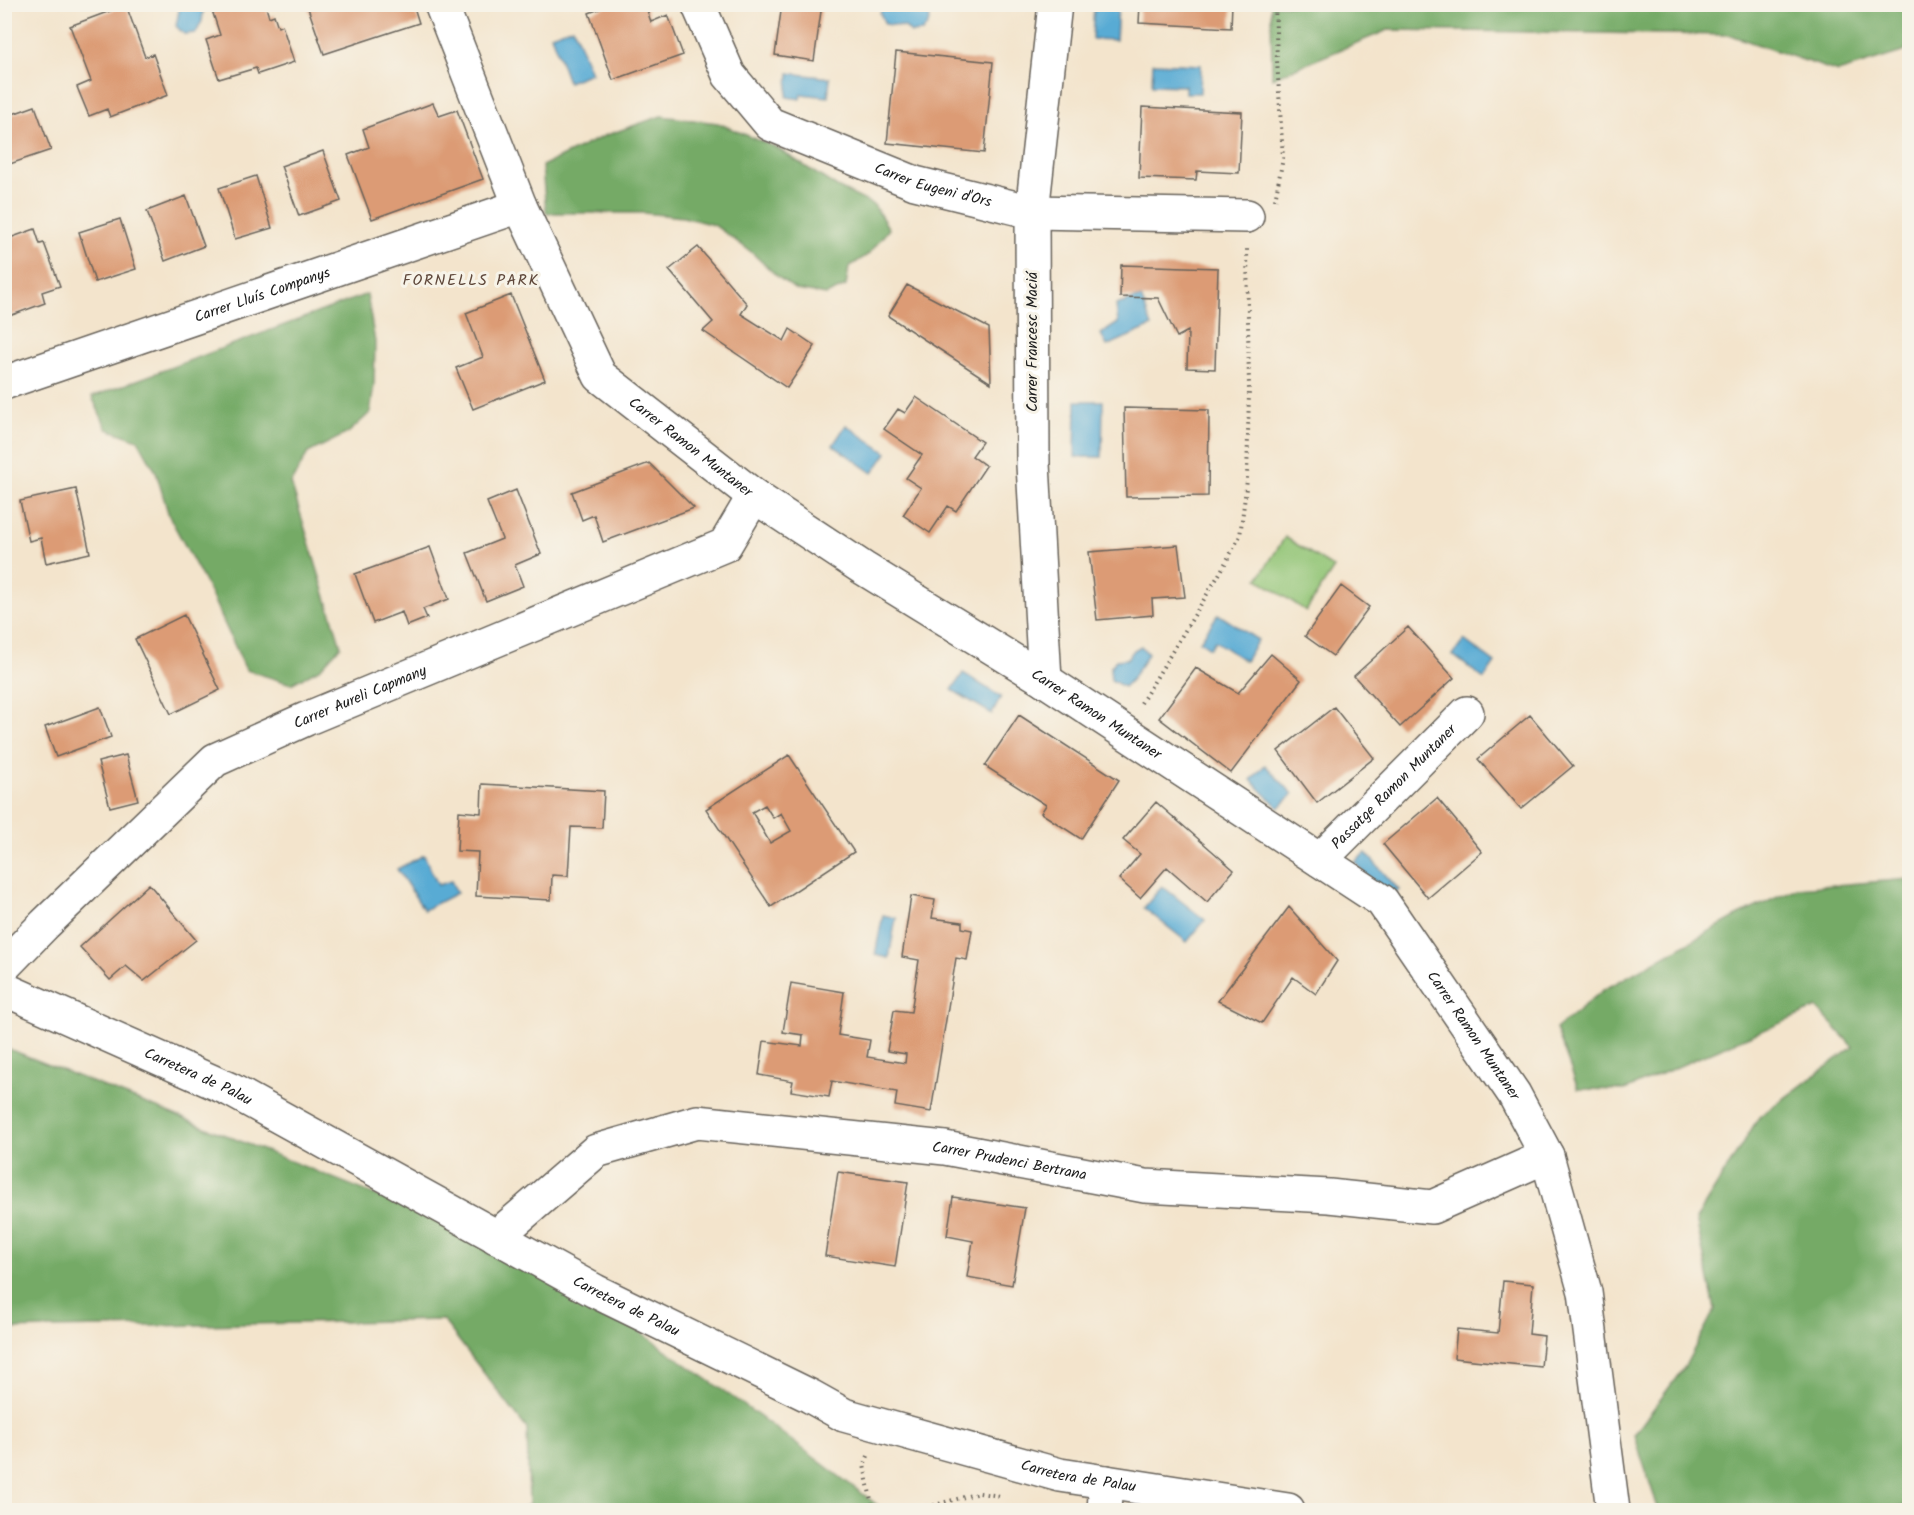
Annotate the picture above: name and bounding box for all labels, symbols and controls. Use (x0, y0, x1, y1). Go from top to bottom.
street label: Carrer Eugeni d'Ors (871, 157, 995, 215)
street label: Carrer Lluís Companys (191, 261, 334, 330)
district label: FORNELLS PARK (403, 268, 539, 293)
street label: Carrer Francesc Maciá (1021, 270, 1045, 412)
street label: Carrer Ramon Muntaner (623, 391, 758, 504)
street label: Carrer Aureli Capmany (290, 659, 431, 736)
street label: Carrer Ramon Muntaner (1026, 663, 1167, 767)
street label: Passatge Ramon Muntaner (1326, 718, 1463, 855)
street label: Carrer Ramon Muntaner (1420, 966, 1526, 1105)
street label: Carretera de Palau (140, 1042, 256, 1112)
street label: Carrer Prudenci Bertrana (931, 1136, 1089, 1188)
street label: Carretera de Palau (568, 1270, 684, 1344)
street label: Carretera de Palau (1018, 1454, 1138, 1499)

